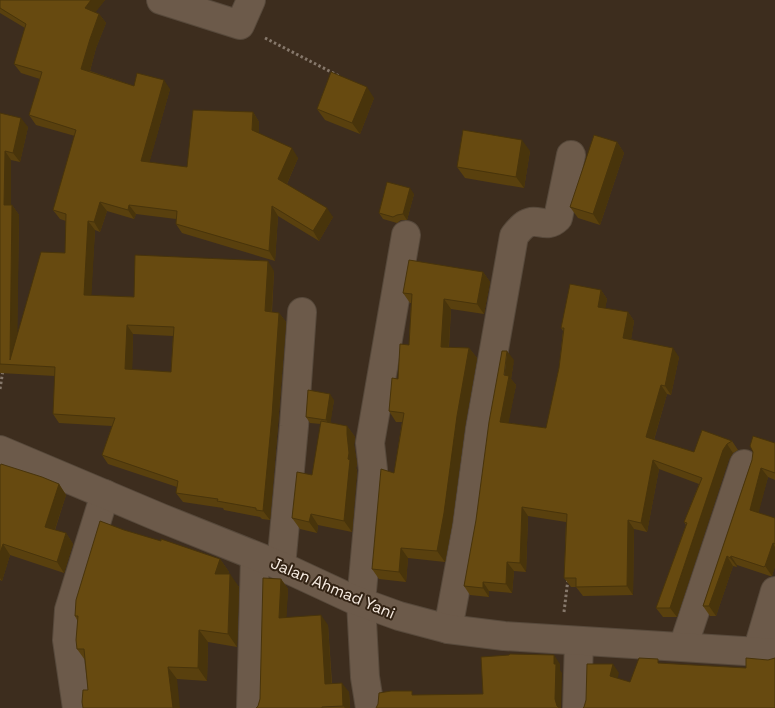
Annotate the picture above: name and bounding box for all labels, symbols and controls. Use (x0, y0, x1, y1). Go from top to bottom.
street label: Jalan Ahmad Yani (268, 552, 398, 624)

